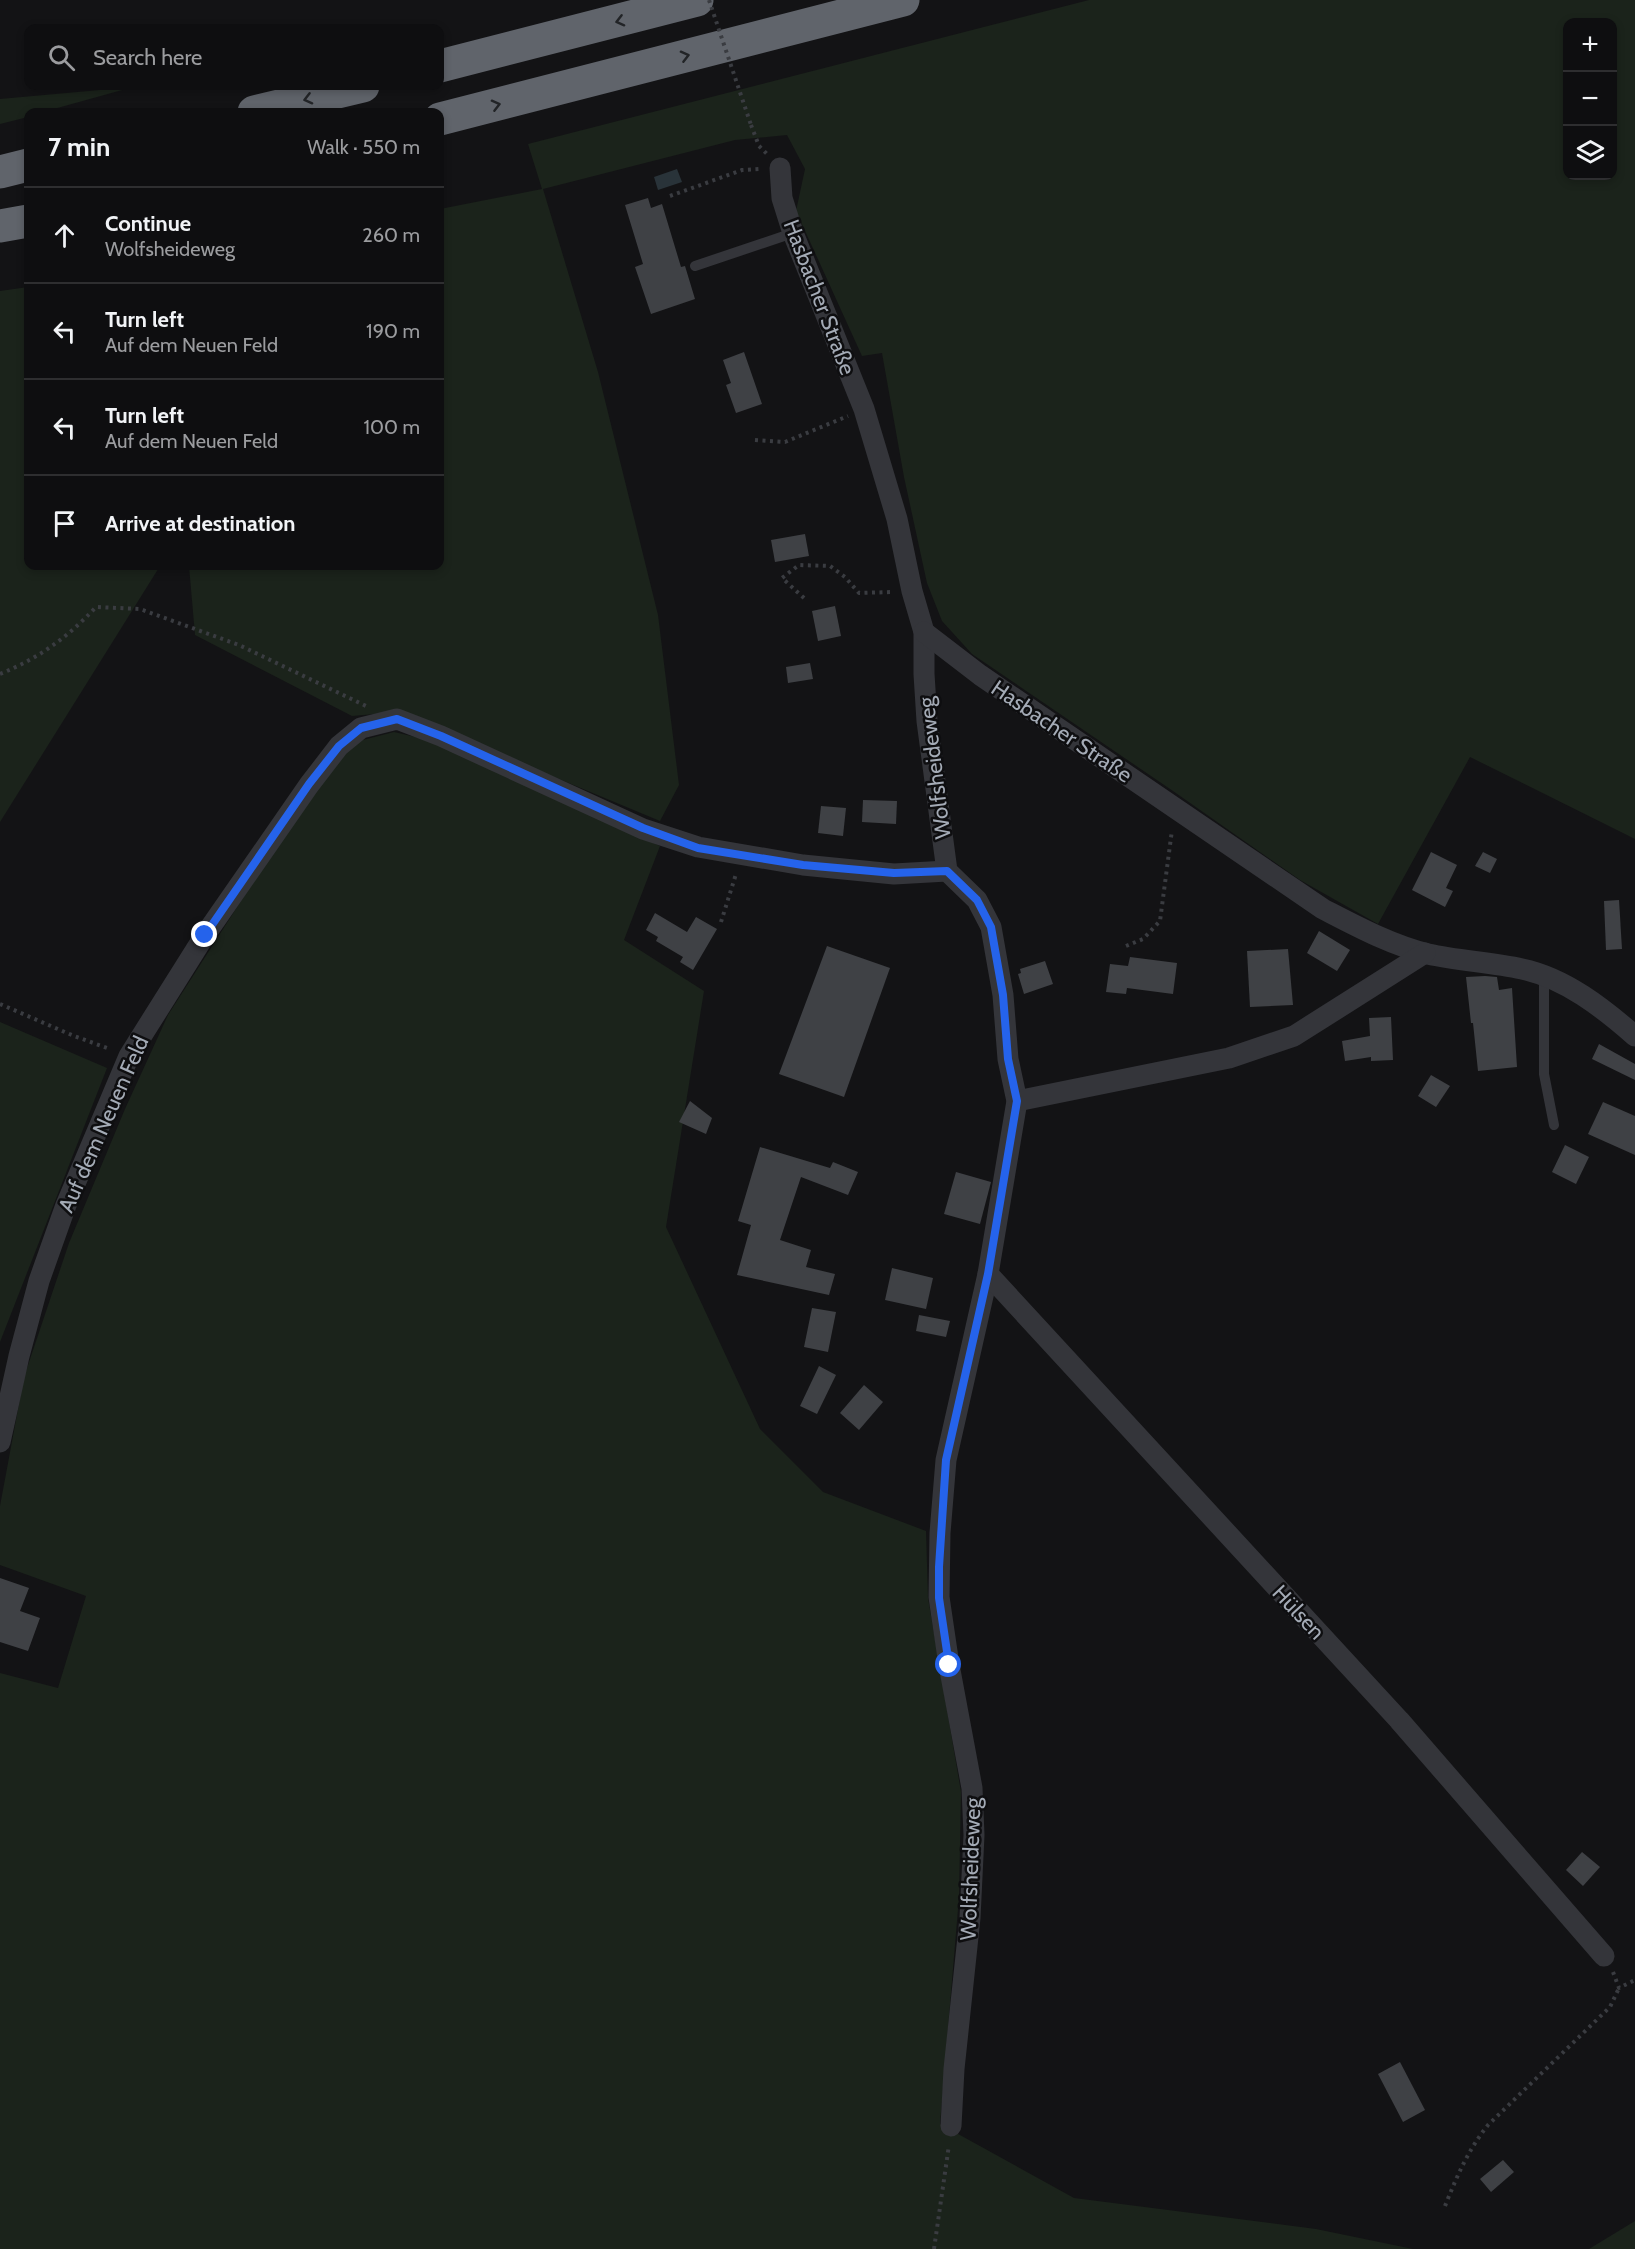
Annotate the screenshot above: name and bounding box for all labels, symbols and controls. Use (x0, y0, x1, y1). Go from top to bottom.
one-way arrow (615, 14, 625, 27)
map controls (1563, 18, 1617, 180)
button: + (1563, 18, 1617, 72)
search box (24, 24, 444, 90)
icon: search (45, 41, 78, 74)
text: Search here (93, 44, 202, 71)
one-way arrow (679, 51, 690, 63)
button: − (1563, 72, 1617, 126)
one-way arrow (303, 92, 314, 104)
one-way arrow (491, 99, 501, 112)
button: layers (1563, 126, 1617, 180)
text: 7 min (48, 131, 110, 163)
text: Walk · 550 m (307, 135, 420, 159)
text: Continue (105, 210, 191, 237)
street label: Hasbacher Straße (778, 216, 862, 379)
icon: ahead (48, 219, 81, 252)
text: 260 m (362, 223, 420, 247)
text: Wolfsheideweg (105, 237, 235, 261)
text: Turn left (105, 306, 184, 333)
icon: left (48, 315, 81, 348)
text: 190 m (366, 319, 420, 343)
text: Auf dem Neuen Feld (105, 333, 278, 357)
text: Turn left (105, 402, 184, 429)
icon: left (48, 411, 81, 444)
text: 100 m (364, 415, 420, 439)
text: Auf dem Neuen Feld (105, 429, 278, 453)
icon: arrive (48, 507, 81, 540)
text: Arrive at destination (105, 510, 295, 537)
street label: Hasbacher Straße (986, 674, 1137, 788)
street label: Wolfsheideweg (912, 694, 957, 841)
route end (191, 921, 217, 947)
street label: Auf dem Neuen Feld (52, 1032, 154, 1217)
street label: Hülsen (1267, 1579, 1331, 1645)
route start (935, 1651, 961, 1677)
street label: Wolfsheideweg (955, 1796, 987, 1941)

